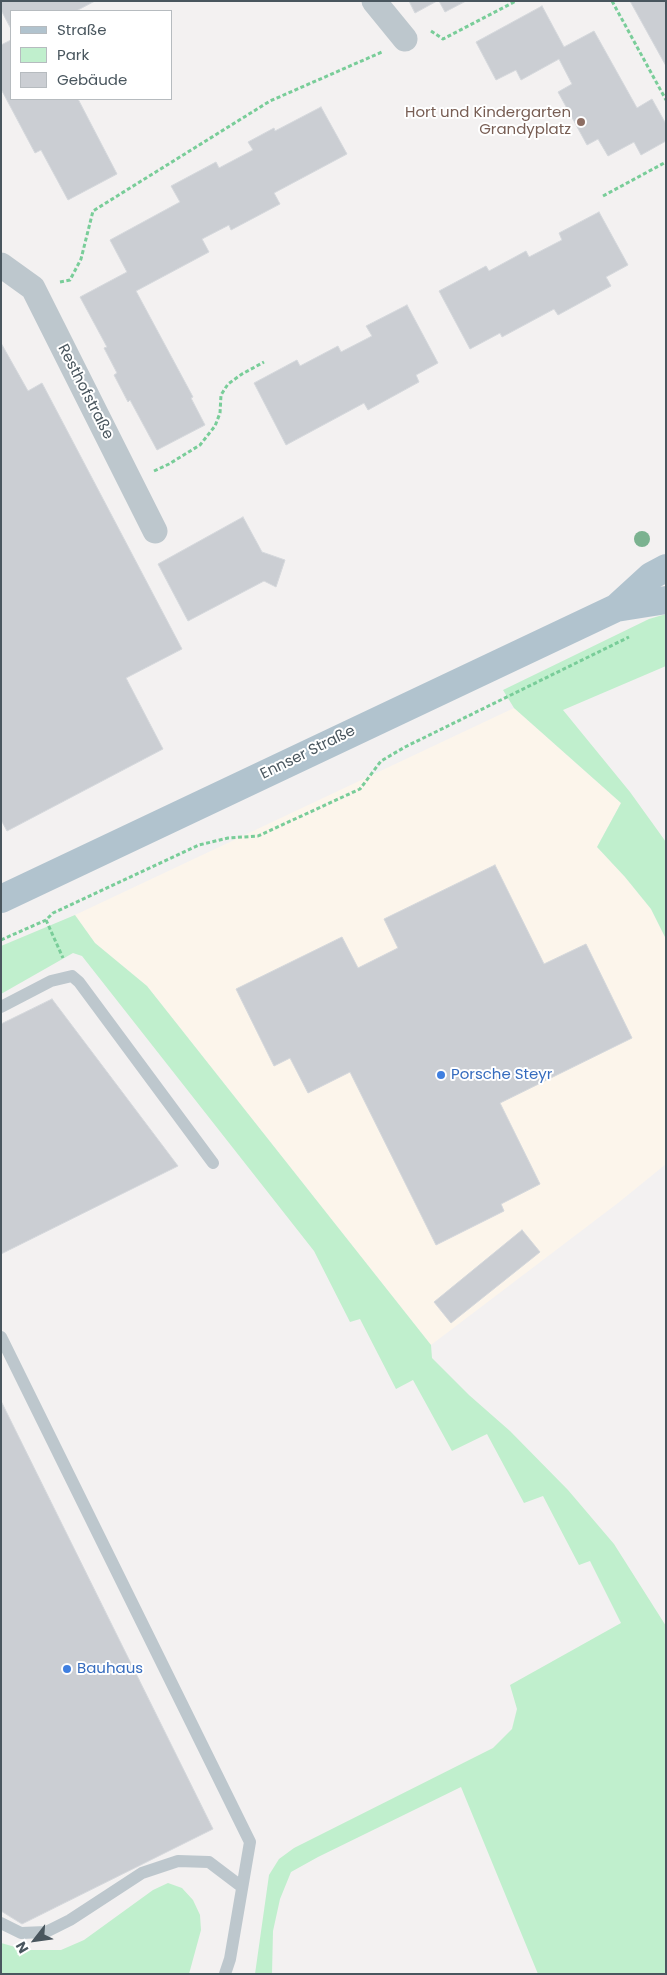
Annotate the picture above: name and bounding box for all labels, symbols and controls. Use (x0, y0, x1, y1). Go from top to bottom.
legend (10, 10, 172, 100)
text: Straße (57, 19, 107, 40)
text: Park (57, 44, 89, 65)
text: Gebäude (57, 69, 127, 90)
place label: Hort und Kindergarten Grandyplatz (405, 104, 571, 139)
marker: Hort und Kindergarten Grandyplatz (575, 116, 587, 128)
street label: Resthofstraße (53, 341, 117, 443)
street label: Ennser Straße (258, 722, 358, 784)
place label: Porsche Steyr (451, 1066, 552, 1084)
marker: Porsche Steyr (435, 1069, 447, 1081)
place label: Bauhaus (77, 1660, 143, 1678)
marker: Bauhaus (61, 1663, 73, 1675)
north arrow (10, 1915, 60, 1965)
text: N (11, 1938, 33, 1957)

